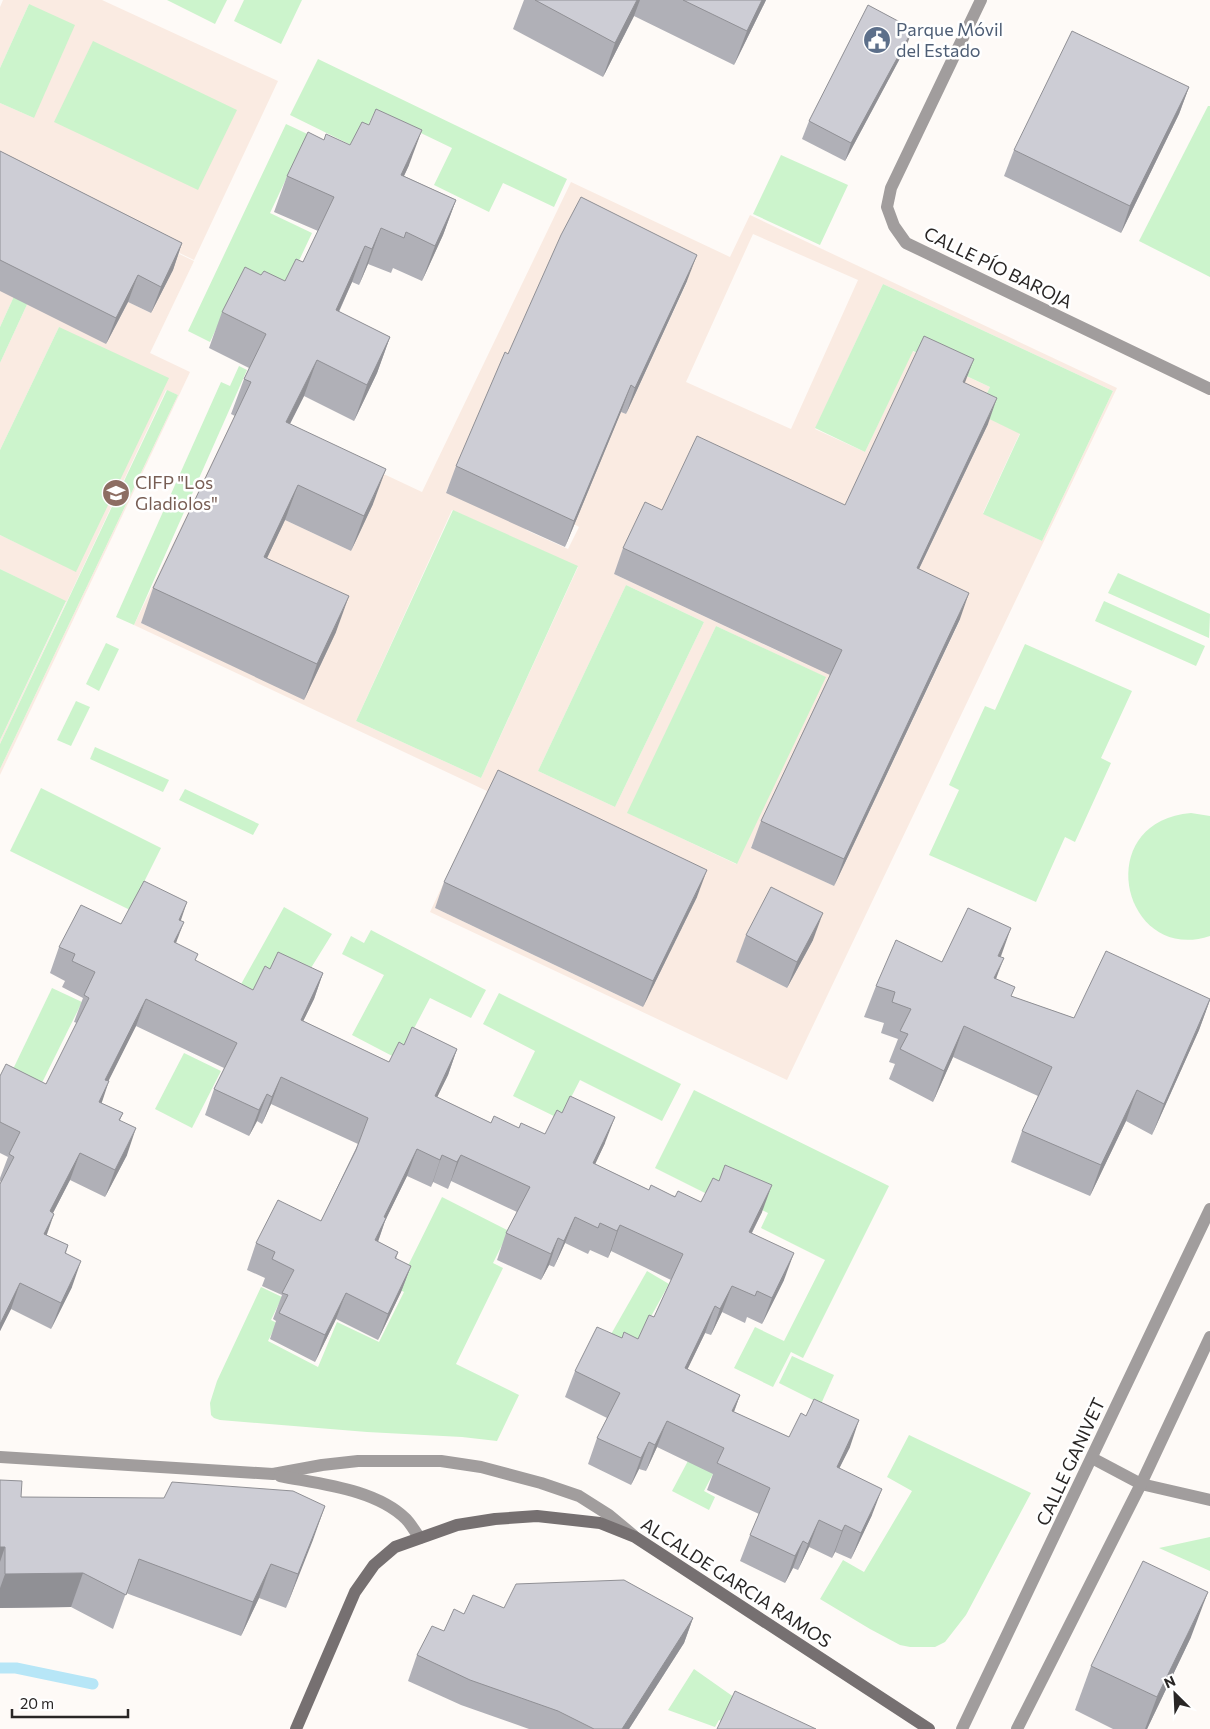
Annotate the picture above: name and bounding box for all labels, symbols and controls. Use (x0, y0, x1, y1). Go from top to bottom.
place label: Parque Móvil del Estado (896, 18, 1003, 61)
public building icon: Parque Móvil del Estado (862, 25, 892, 55)
street label: CALLE PÍO BAROJA (921, 222, 1076, 313)
place label: CIFP "Los Gladiolos" (135, 471, 218, 514)
school or university icon: CIFP "Los Gladiolos" (101, 478, 131, 508)
street label: CALLE GANIVET (1031, 1394, 1109, 1529)
street label: ALCALDE GARCIA RAMOS (637, 1512, 836, 1652)
north arrow (1150, 1669, 1200, 1719)
text: N (1161, 1672, 1178, 1692)
scale bar (12, 1686, 129, 1718)
text: 20 m (20, 1694, 54, 1712)

